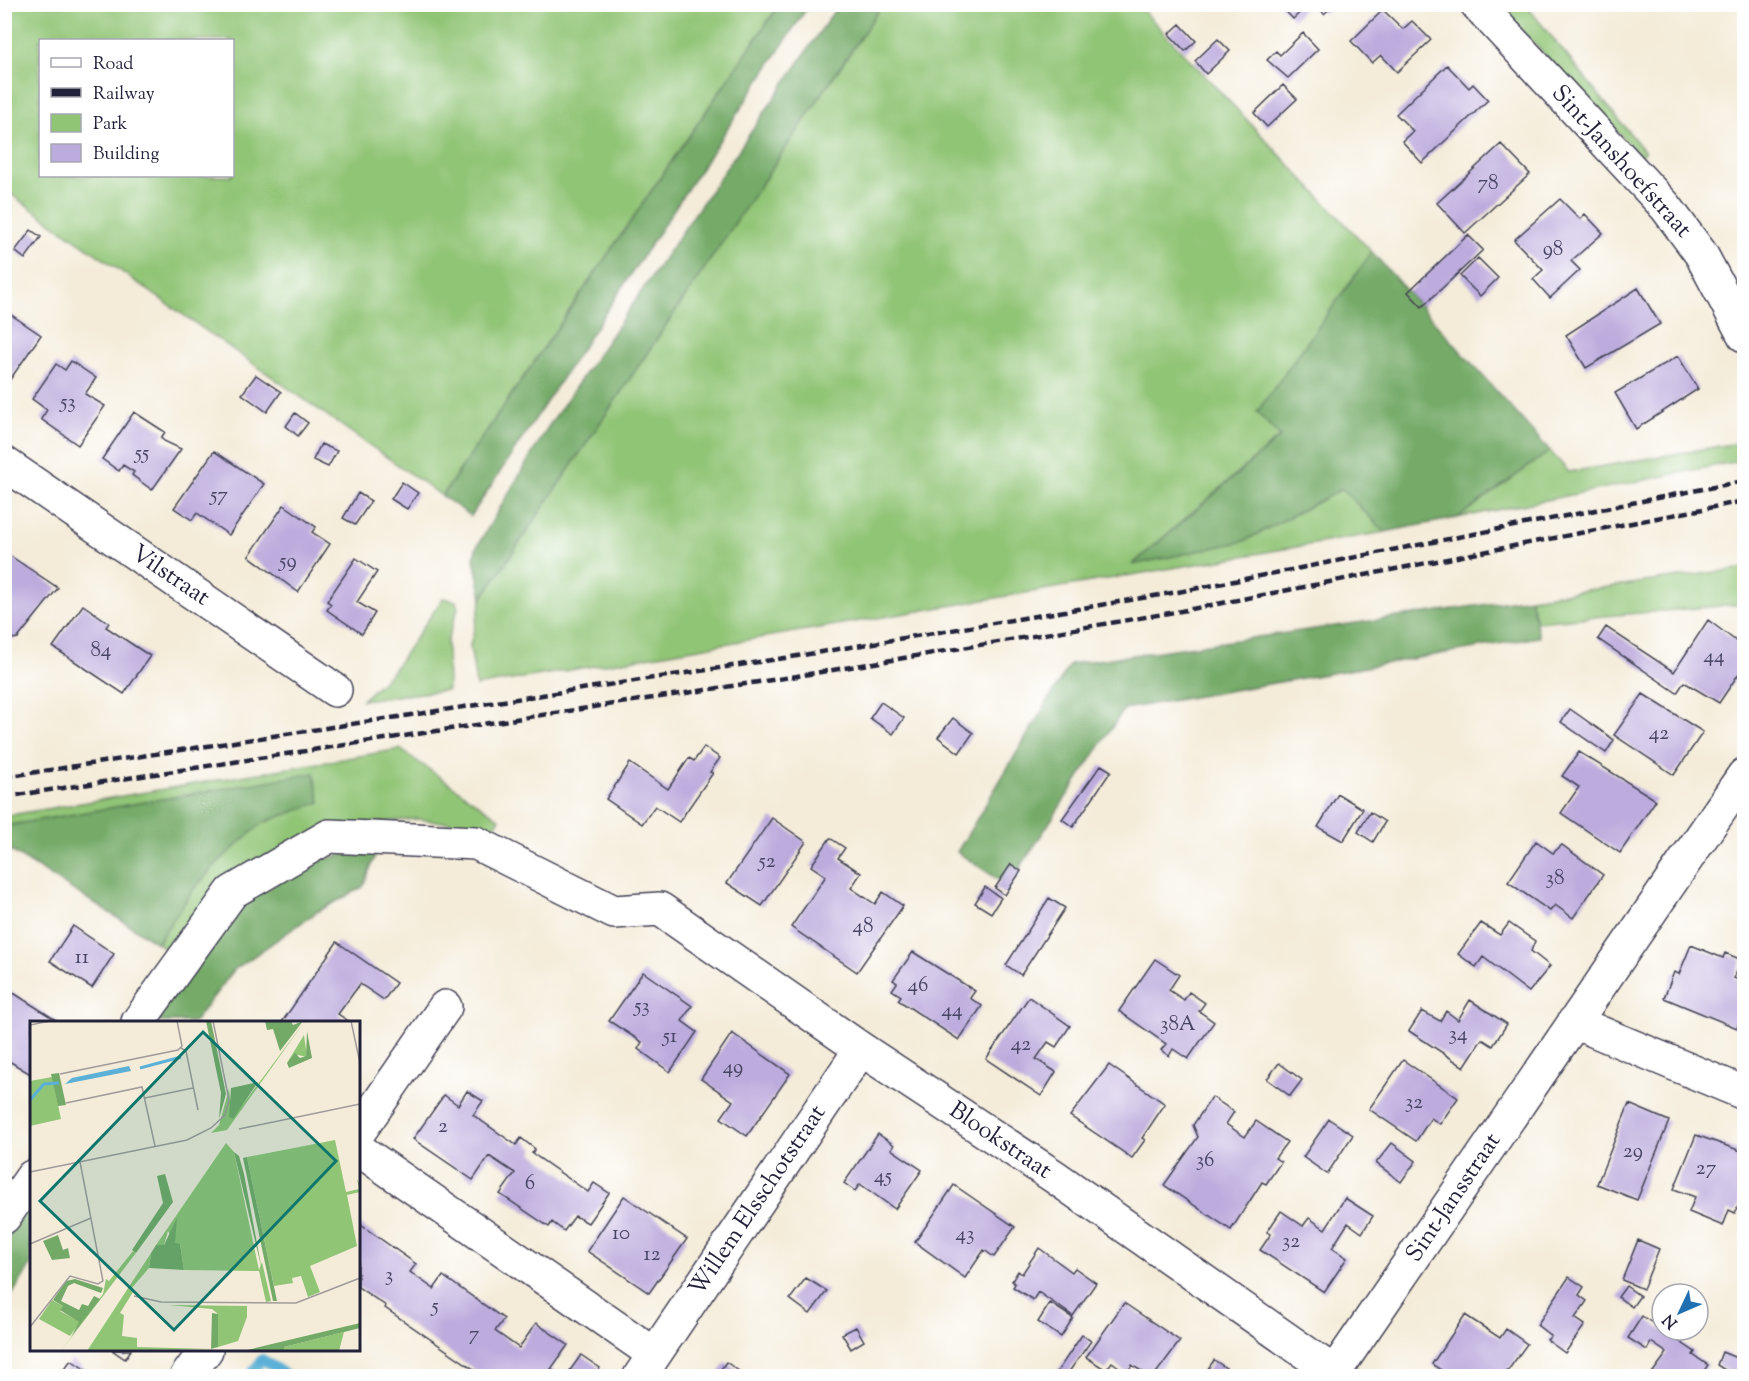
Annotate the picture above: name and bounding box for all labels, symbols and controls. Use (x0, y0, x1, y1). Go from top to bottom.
legend (39, 39, 234, 177)
text: Road (93, 52, 133, 78)
street label: Sint-Janshoefstraat (1543, 78, 1699, 246)
text: Railway (93, 82, 155, 108)
text: Park (93, 112, 128, 138)
text: Building (93, 142, 159, 168)
house number: 78 (1477, 169, 1499, 199)
house number: 98 (1543, 235, 1563, 265)
house number: 53 (59, 388, 76, 418)
house number: 55 (134, 439, 149, 469)
house number: 57 (209, 481, 228, 511)
street label: Vilstraat (124, 537, 216, 615)
house number: 59 (278, 547, 297, 577)
house number: 84 (91, 636, 111, 666)
house number: 44 (1703, 642, 1725, 672)
house number: 42 (1649, 719, 1669, 749)
house number: 52 (757, 847, 776, 877)
house number: 38 (1546, 864, 1564, 894)
house number: 48 (852, 912, 874, 942)
house number: 11 (75, 943, 89, 973)
house number: 46 (908, 971, 928, 1001)
house number: 53 (633, 992, 650, 1022)
house number: 44 (941, 996, 963, 1026)
house number: 38A (1160, 1010, 1196, 1040)
house number: 34 (1448, 1020, 1468, 1050)
inset map (30, 1021, 360, 1351)
house number: 51 (662, 1022, 677, 1052)
house number: 42 (1011, 1030, 1031, 1060)
house number: 49 (723, 1053, 743, 1083)
house number: 32 (1405, 1088, 1423, 1118)
street label: Blookstraat (942, 1094, 1058, 1188)
street label: Willem Elsschotstraat (681, 1099, 835, 1303)
house number: 2 (438, 1112, 448, 1142)
street label: Sint-Jansstraat (1398, 1127, 1510, 1269)
house number: 29 (1623, 1137, 1643, 1167)
house number: 36 (1196, 1146, 1214, 1176)
house number: 27 (1696, 1154, 1717, 1184)
house number: 45 (874, 1162, 892, 1192)
house number: 6 (525, 1169, 535, 1199)
house number: 10 (612, 1219, 630, 1249)
house number: 43 (955, 1220, 975, 1250)
house number: 32 (1282, 1227, 1300, 1257)
house number: 12 (644, 1240, 661, 1270)
house number: 3 (385, 1261, 393, 1291)
north arrow (1650, 1282, 1710, 1342)
house number: 5 (430, 1292, 439, 1322)
text: N (1658, 1308, 1684, 1333)
house number: 7 (469, 1320, 480, 1350)

